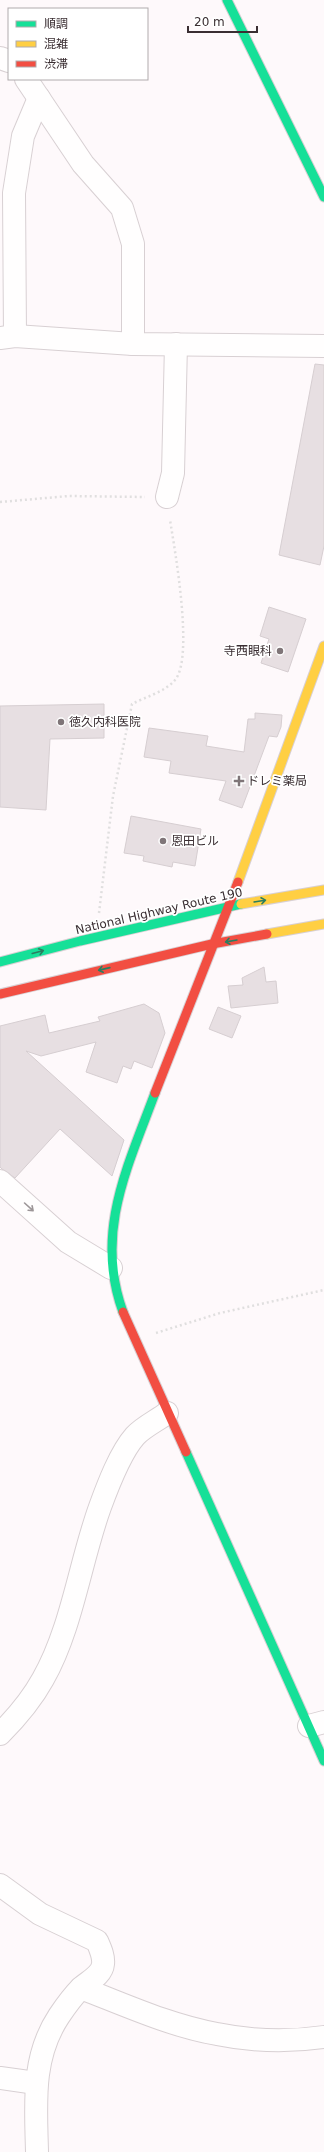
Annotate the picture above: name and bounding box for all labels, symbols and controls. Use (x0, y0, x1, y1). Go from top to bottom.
legend (8, 8, 148, 80)
scale bar (188, 8, 257, 34)
text: 20 m (194, 15, 225, 29)
text: 順調 (44, 17, 68, 31)
text: 混雑 (44, 37, 68, 51)
text: 渋滞 (44, 57, 68, 71)
place label: 寺西眼科 (224, 644, 272, 658)
marker: 寺西眼科 (275, 646, 285, 656)
place label: 徳久内科医院 (69, 715, 141, 729)
marker: 徳久内科医院 (56, 717, 66, 727)
place label: ドレミ薬局 (247, 774, 307, 788)
marker: ドレミ薬局 (234, 776, 244, 786)
place label: 恩田ビル (171, 834, 219, 848)
marker: 恩田ビル (158, 836, 168, 846)
street label: National Highway Route 190 (74, 885, 244, 937)
one-way arrow (253, 897, 266, 905)
one-way arrow (224, 937, 237, 945)
one-way arrow (31, 948, 44, 955)
one-way arrow (98, 966, 111, 973)
one-way arrow (24, 1202, 34, 1211)

